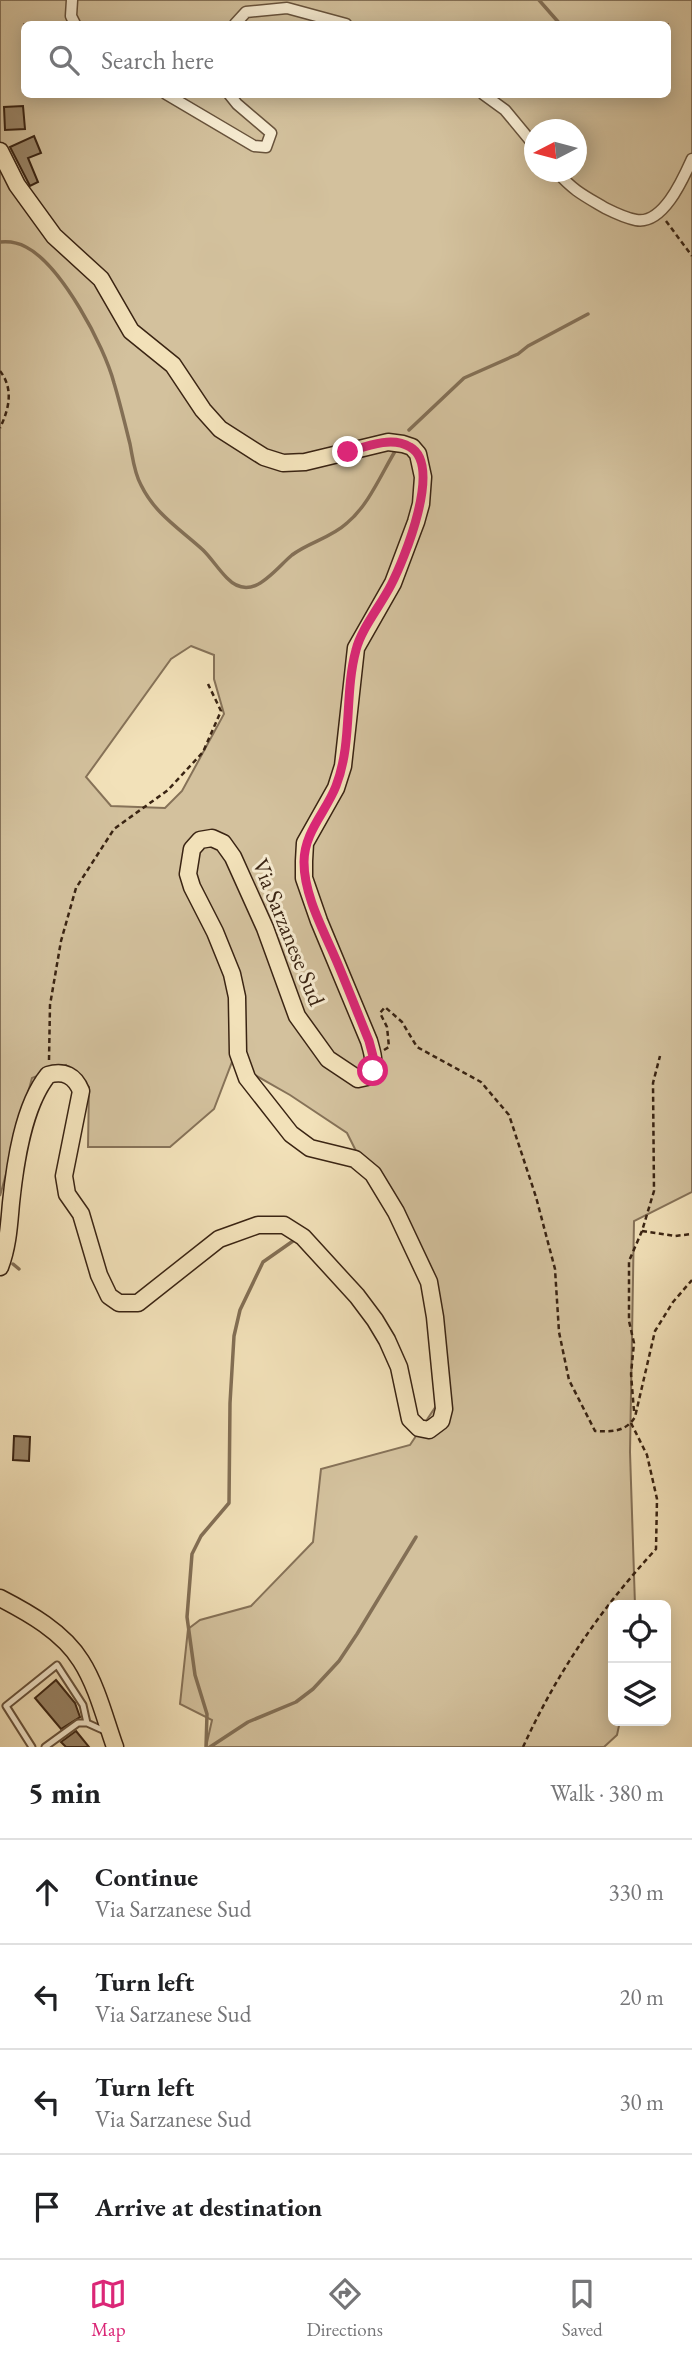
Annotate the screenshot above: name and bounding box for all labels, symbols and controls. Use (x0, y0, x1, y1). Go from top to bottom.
search box (21, 21, 671, 98)
icon: search (45, 41, 83, 79)
text: Search here (101, 43, 214, 77)
north arrow (524, 119, 587, 182)
route end (332, 436, 363, 467)
street label: Via Sarzanese Sud (246, 854, 332, 1010)
route start (357, 1055, 388, 1086)
map controls (608, 1600, 671, 1726)
button: locate (608, 1600, 671, 1663)
button: layers (608, 1663, 671, 1726)
text: 5 min (28, 1773, 101, 1812)
text: Walk · 380 m (550, 1778, 664, 1808)
text: Continue (95, 1860, 198, 1894)
icon: ahead (28, 1873, 66, 1911)
text: 330 m (608, 1877, 664, 1907)
text: Via Sarzanese Sud (95, 1894, 251, 1924)
text: Turn left (95, 1965, 194, 1999)
icon: left (28, 1978, 66, 2016)
text: 20 m (619, 1982, 664, 2012)
text: Via Sarzanese Sud (95, 1999, 251, 2029)
text: Turn left (95, 2070, 194, 2104)
icon: left (28, 2083, 66, 2121)
text: 30 m (619, 2087, 664, 2117)
text: Via Sarzanese Sud (95, 2104, 251, 2134)
icon: arrive (28, 2188, 66, 2226)
text: Arrive at destination (95, 2190, 322, 2224)
tab: Map (89, 2275, 127, 2342)
tab: Directions (306, 2275, 383, 2342)
tab: Saved (562, 2275, 603, 2342)

